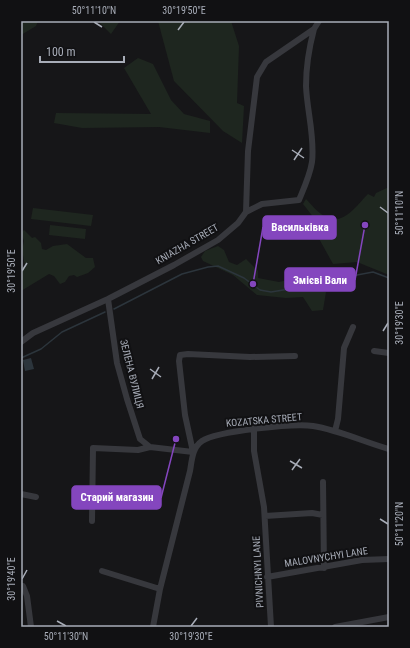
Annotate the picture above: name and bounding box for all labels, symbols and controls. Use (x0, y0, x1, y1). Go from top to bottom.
text: 50°11'10"N (72, 5, 116, 16)
text: 30°19'50"E (162, 5, 206, 16)
scale bar (40, 38, 124, 64)
text: 100 m (46, 45, 76, 59)
text: 50°11'10"N (394, 191, 405, 235)
callout: Васильківка (263, 216, 336, 239)
text: Васильківка (271, 221, 329, 234)
street label: KNIAZHA STREET (154, 222, 220, 266)
text: 30°19'50"E (6, 249, 17, 293)
callout: Змієві Вали (285, 268, 355, 291)
text: Змієві Вали (293, 274, 347, 287)
text: 30°19'30"E (394, 301, 405, 345)
street label: ЗЕЛЕНА ВУЛИЦЯ (118, 338, 146, 410)
street label: KOZATSKA STREET (225, 411, 303, 429)
callout: Старий магазин (72, 486, 161, 509)
text: Старий магазин (80, 491, 154, 504)
text: 50°11'20"N (394, 502, 405, 546)
street label: PIVNICHNYI LANE (251, 536, 265, 608)
street label: MALOVNYCHYI LANE (284, 545, 368, 569)
text: 30°19'40"E (6, 557, 17, 601)
text: 50°11'30"N (44, 631, 88, 642)
text: 30°19'30"E (169, 631, 213, 642)

